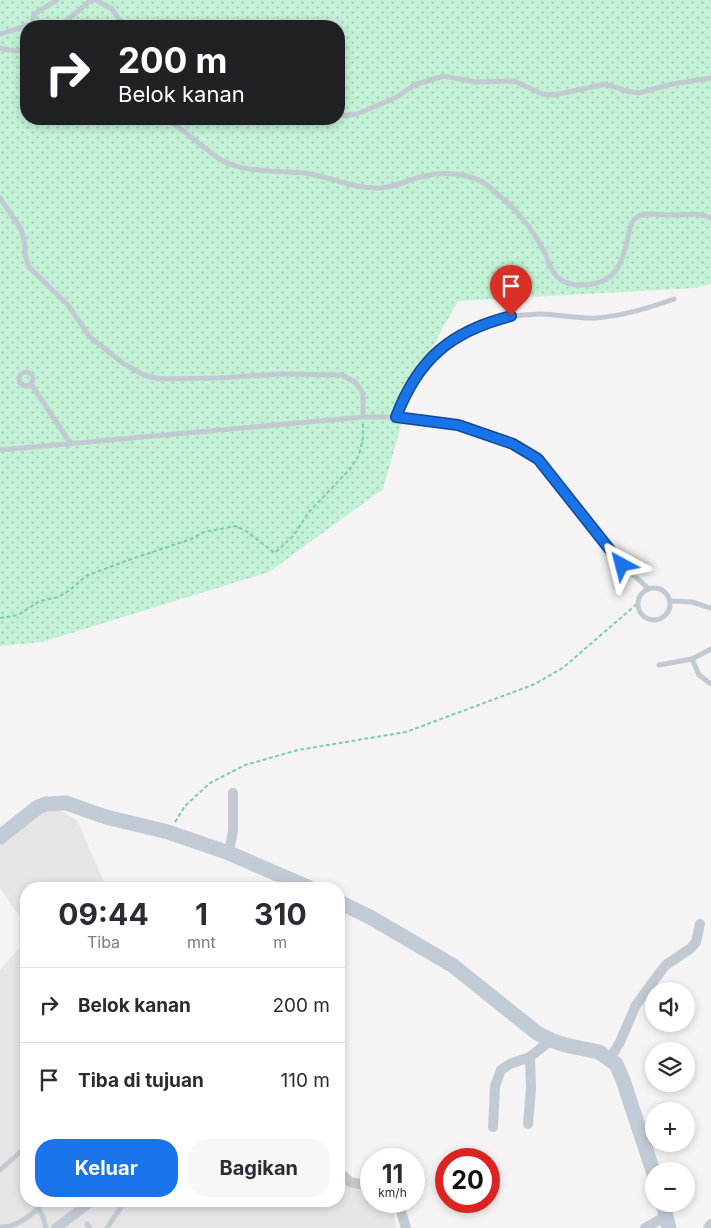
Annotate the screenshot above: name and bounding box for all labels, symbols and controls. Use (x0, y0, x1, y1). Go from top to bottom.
text: 200 m (118, 39, 227, 81)
icon: right (35, 40, 100, 105)
text: Belok kanan (118, 81, 245, 107)
pin (490, 265, 532, 316)
icon: arrive (497, 272, 525, 300)
position arrow (595, 538, 647, 590)
text: 09:44 (58, 896, 149, 932)
text: 1 (195, 896, 208, 932)
text: 310 (254, 896, 307, 932)
text: Tiba (87, 932, 120, 952)
text: mnt (187, 932, 216, 952)
text: m (273, 932, 287, 952)
map controls (645, 982, 695, 1212)
button: sound (645, 982, 695, 1032)
icon: right (35, 991, 63, 1019)
text: Belok kanan (78, 994, 191, 1017)
text: 200 m (272, 994, 330, 1017)
button: layers (645, 1042, 695, 1092)
icon: arrive (35, 1066, 63, 1094)
text: Tiba di tujuan (78, 1069, 204, 1092)
text: 110 m (281, 1069, 330, 1092)
button: + (645, 1102, 695, 1152)
button: Keluar (35, 1139, 178, 1197)
button: Bagikan (188, 1139, 330, 1197)
speed limit sign: 20 (435, 1148, 500, 1213)
text: 11 (382, 1159, 403, 1189)
button: − (645, 1162, 695, 1212)
text: km/h (378, 1185, 407, 1200)

